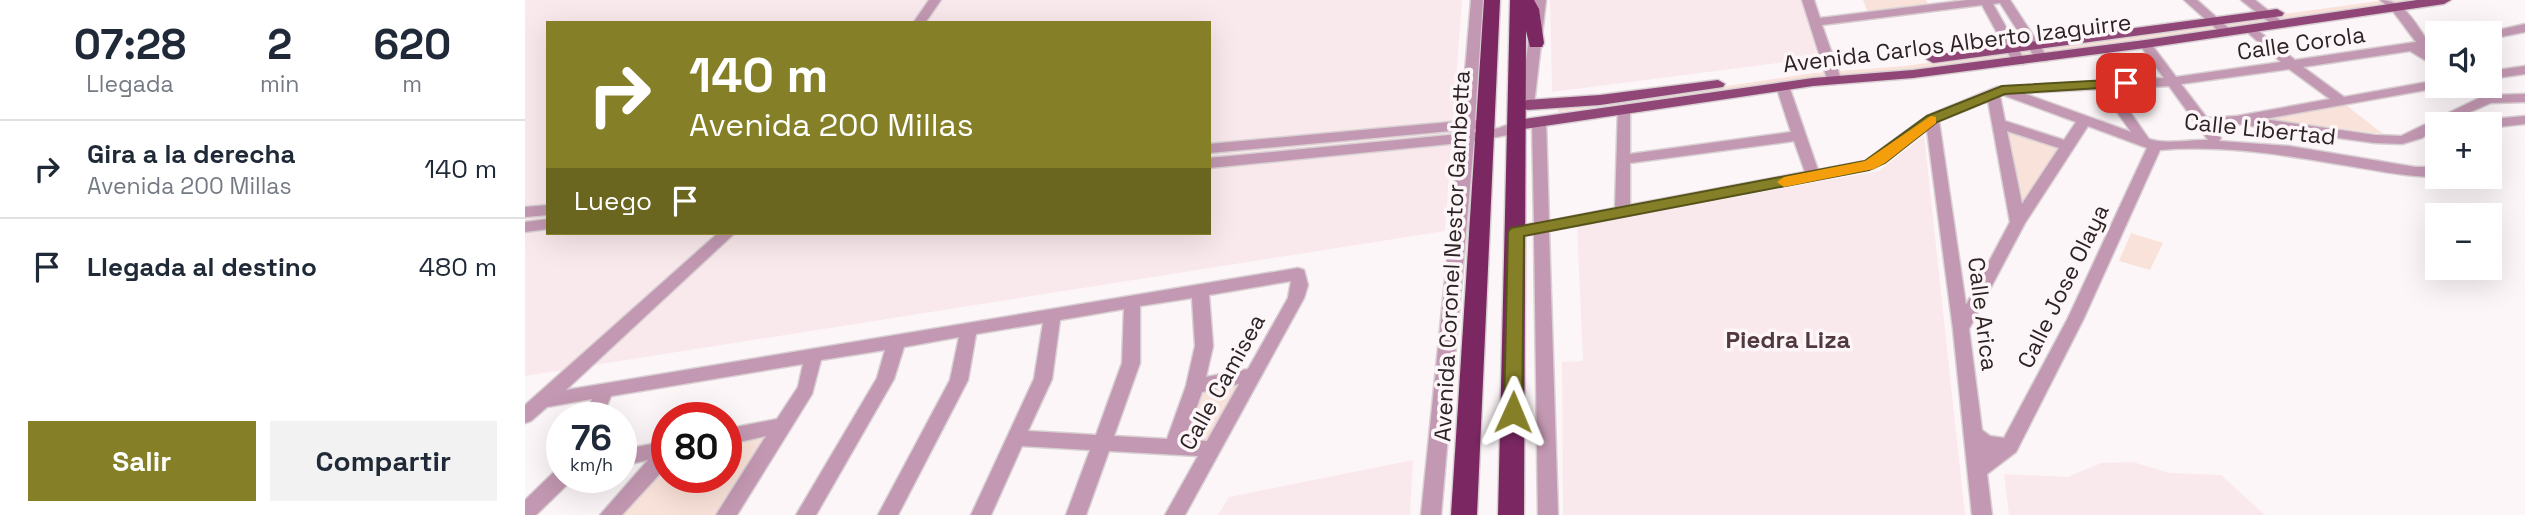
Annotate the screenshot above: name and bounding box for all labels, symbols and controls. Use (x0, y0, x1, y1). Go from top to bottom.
street label: Avenida Carlos Alberto Izaguirre (1781, 7, 2133, 79)
text: 07:28 (74, 18, 186, 71)
text: 2 (267, 18, 292, 71)
text: 620 (373, 18, 451, 71)
street label: Calle Corola (2235, 19, 2367, 67)
map controls (2425, 21, 2502, 280)
button: sound (2425, 21, 2502, 98)
text: 140 m (689, 44, 828, 106)
icon: right (574, 49, 665, 140)
pin (2096, 53, 2156, 113)
icon: arrive (2107, 64, 2145, 102)
text: Llegada (86, 69, 174, 99)
text: min (260, 69, 299, 99)
text: m (402, 69, 422, 99)
street label: Avenida Coronel Nestor Gambetta (1427, 70, 1477, 442)
text: Avenida 200 Millas (689, 105, 974, 145)
street label: Calle Libertad (2183, 106, 2337, 152)
button: + (2425, 112, 2502, 189)
text: Gira a la derecha (87, 137, 296, 171)
icon: right (28, 150, 66, 188)
text: 140 m (424, 152, 497, 186)
text: Avenida 200 Millas (87, 171, 292, 201)
icon: arrive (666, 182, 704, 220)
text: Luego (574, 184, 652, 218)
street label: Calle Jose Olaya (2010, 199, 2116, 373)
button: − (2425, 203, 2502, 280)
icon: arrive (28, 248, 66, 286)
text: Llegada al destino (87, 250, 317, 284)
text: 480 m (419, 250, 497, 284)
street label: Calle Arica (1961, 255, 2005, 373)
street label: Calle Camisea (1172, 309, 1272, 455)
district label: Piedra Liza (1726, 324, 1851, 355)
position arrow (1476, 375, 1550, 449)
speed limit sign: 80 (651, 402, 742, 493)
text: 76 (571, 416, 612, 460)
button: Salir (28, 421, 256, 501)
button: Compartir (270, 421, 497, 501)
text: km/h (570, 453, 613, 476)

